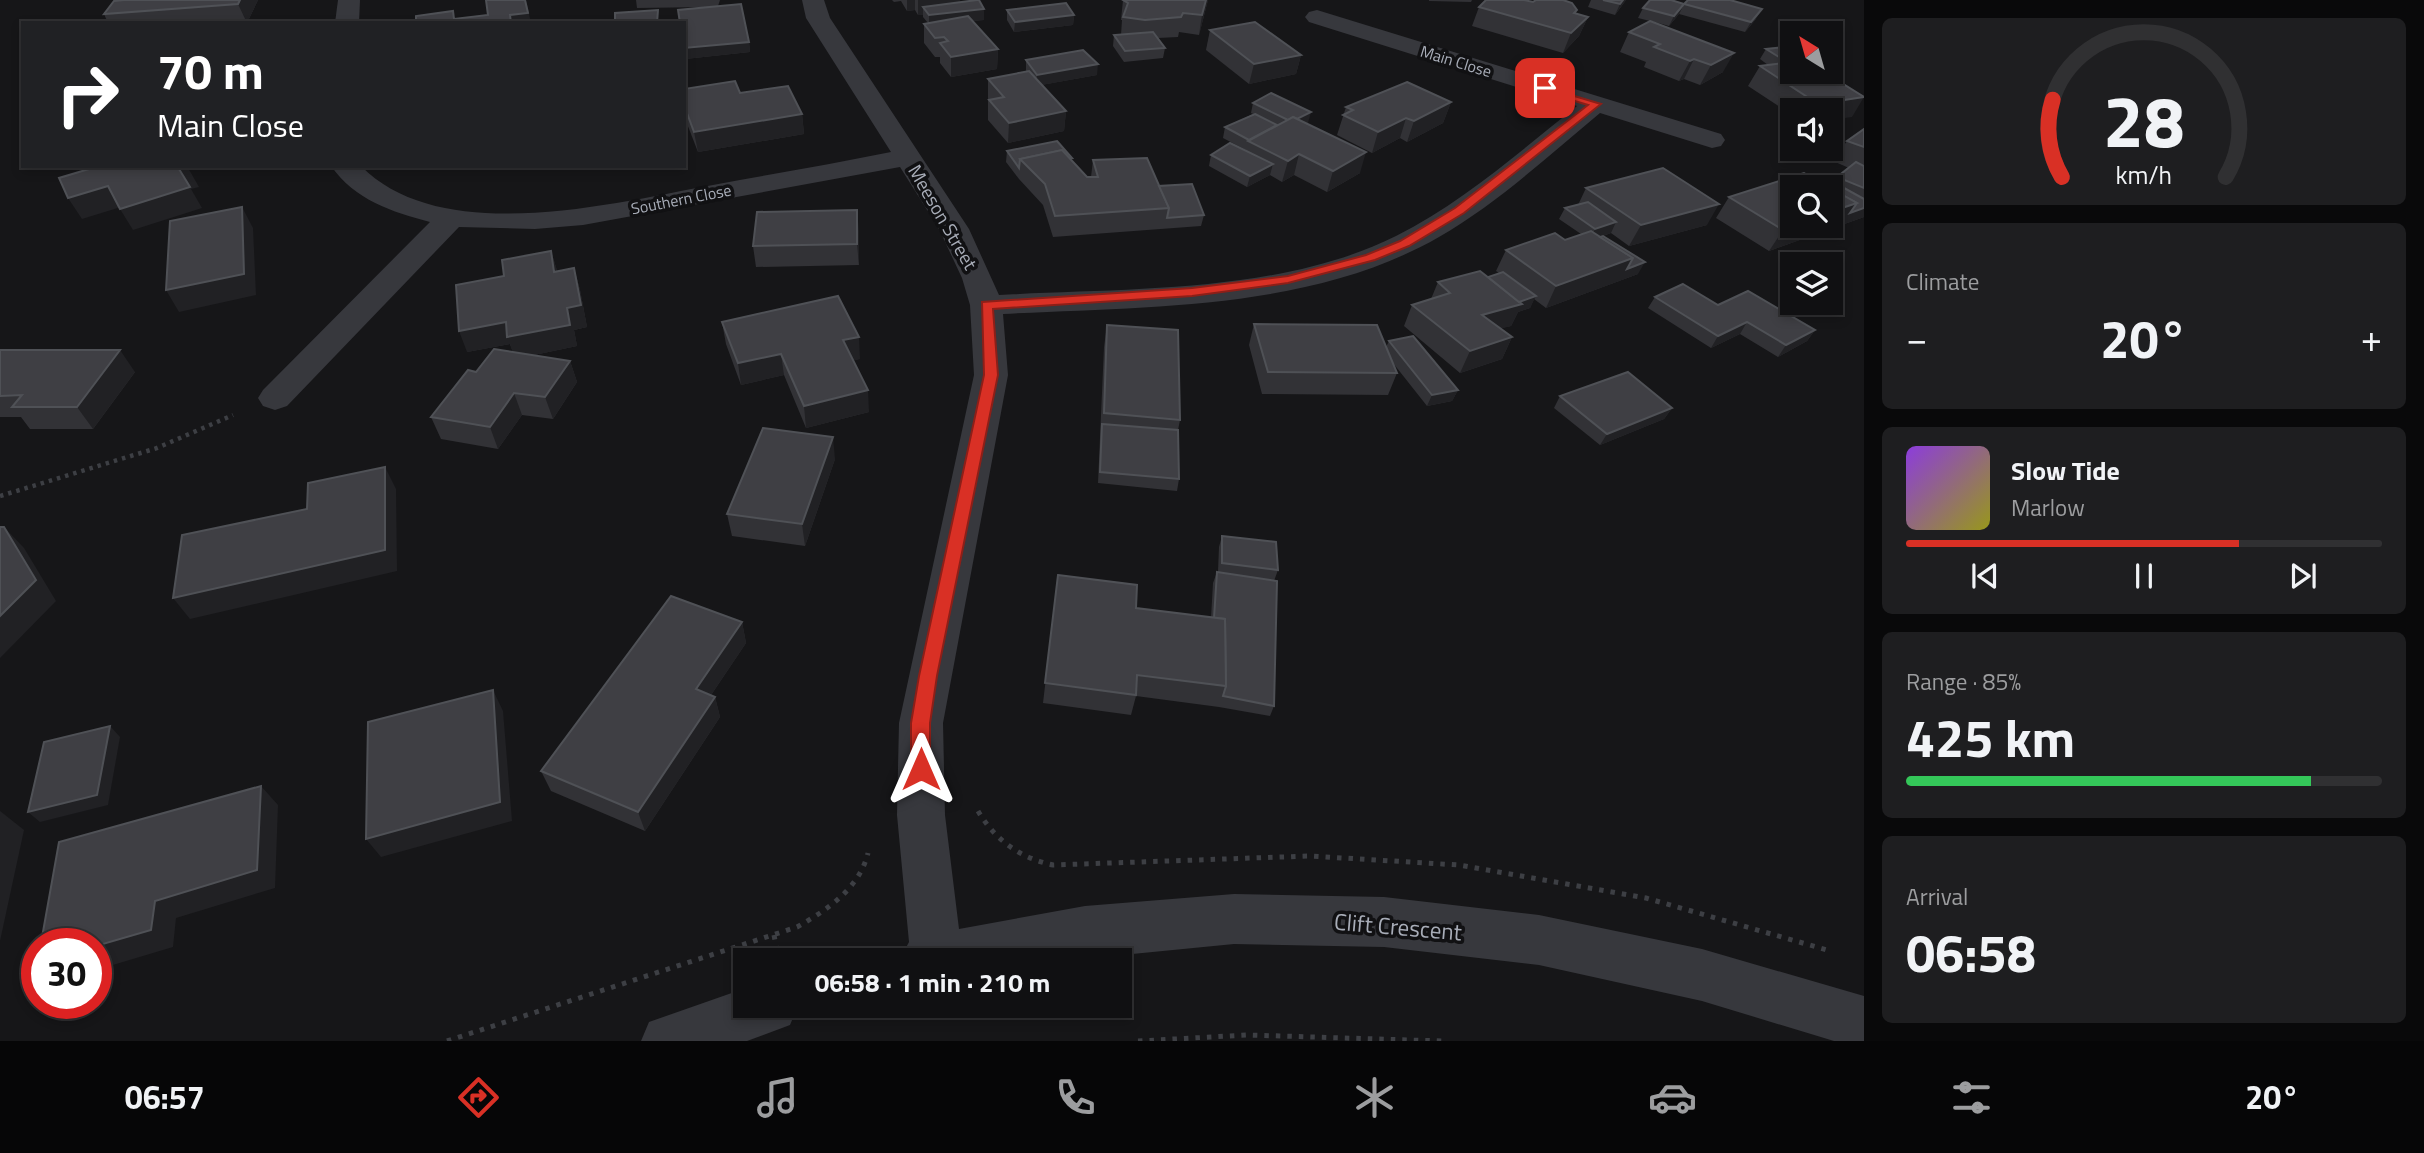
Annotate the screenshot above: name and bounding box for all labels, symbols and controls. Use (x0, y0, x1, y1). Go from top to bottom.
north arrow (1780, 21, 1843, 84)
map controls (1780, 21, 1843, 315)
text: 70 m (157, 33, 264, 108)
street label: Main Close (1417, 39, 1495, 83)
icon: right (42, 49, 133, 140)
pin (1515, 58, 1575, 118)
text: 28 (2103, 66, 2185, 176)
icon: arrive (1526, 69, 1564, 107)
button: sound (1780, 98, 1843, 161)
text: Main Close (157, 101, 304, 149)
text: km/h (2116, 156, 2172, 194)
street label: Meeson Street (902, 159, 985, 275)
button: search (1780, 175, 1843, 238)
street label: Southern Close (629, 177, 733, 221)
button: layers (1780, 252, 1843, 315)
text: Climate (1906, 264, 1979, 299)
text: 20° (2100, 299, 2188, 378)
text: − (1906, 309, 1927, 367)
text: + (2361, 309, 2382, 367)
text: Slow Tide (2011, 451, 2120, 490)
text: Marlow (2011, 490, 2085, 525)
icon: previous (1966, 557, 2004, 595)
icon: pause (2125, 557, 2163, 595)
icon: next (2284, 557, 2322, 595)
text: Range · 85% (1906, 664, 2021, 699)
text: 425 km (1906, 698, 2075, 777)
position arrow (884, 732, 958, 806)
text: Arrival (1906, 879, 1968, 914)
street label: Clift Crescent (1333, 903, 1463, 950)
text: 06:58 (1906, 913, 2036, 992)
speed limit sign: 30 (21, 928, 112, 1019)
text: 06:58 · 1 min · 210 m (815, 963, 1050, 1002)
text: 06:57 (125, 1073, 205, 1121)
icon: directions (454, 1073, 503, 1122)
icon: music (753, 1073, 802, 1122)
icon: phone (1051, 1073, 1100, 1122)
icon: climate (1350, 1073, 1399, 1122)
icon: car (1648, 1073, 1697, 1122)
icon: filters (1947, 1073, 1996, 1122)
text: 20° (2245, 1073, 2299, 1121)

